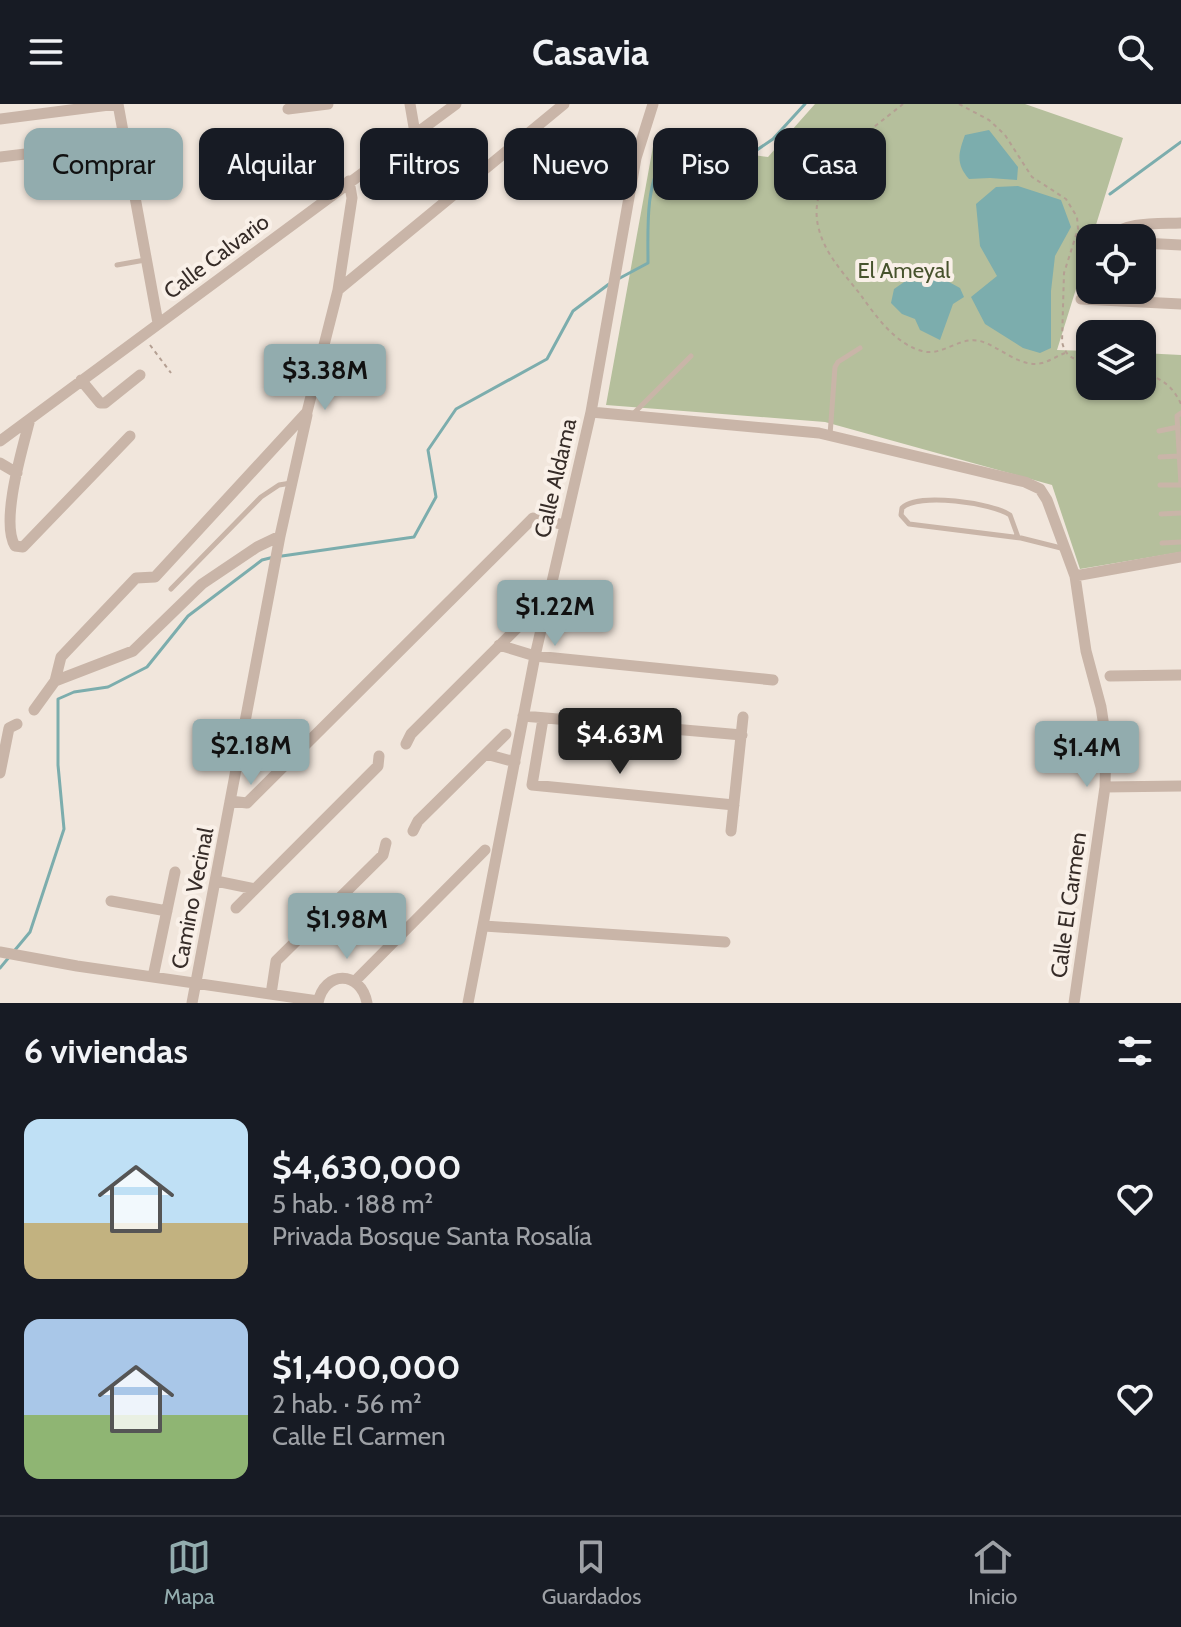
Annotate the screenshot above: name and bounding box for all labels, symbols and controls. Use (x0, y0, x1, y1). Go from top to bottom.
icon: menu (24, 30, 68, 74)
text: Casavia (532, 30, 649, 74)
icon: search (1113, 30, 1157, 74)
chip: Comprar (24, 128, 183, 200)
chip: Alquilar (199, 128, 344, 200)
chip: Filtros (360, 128, 488, 200)
chip: Nuevo (504, 128, 637, 200)
chip: Piso (653, 128, 758, 200)
chip: Casa (774, 128, 886, 200)
street label: Calle Calvario (158, 208, 274, 305)
map controls (1076, 224, 1156, 400)
button: locate (1076, 224, 1156, 304)
park label: El Ameyal (857, 257, 951, 284)
button: layers (1076, 320, 1156, 400)
pin: $3.38M (260, 344, 390, 412)
text: $3.38M (282, 354, 368, 386)
street label: Calle Aldama (529, 415, 582, 540)
pin: $1.22M (490, 580, 620, 648)
text: $1.22M (515, 590, 595, 622)
pin: $4.63M (555, 708, 685, 776)
text: $4.63M (576, 718, 664, 750)
pin: $2.18M (186, 719, 316, 787)
pin: $1.4M (1031, 721, 1143, 789)
text: $2.18M (210, 729, 292, 761)
text: $1.4M (1053, 731, 1121, 763)
street label: Camino Vecinal (166, 824, 220, 971)
street label: Calle El Carmen (1045, 830, 1092, 980)
pin: $1.98M (282, 893, 412, 961)
text: $1.98M (306, 903, 388, 935)
icon: filters (1113, 1029, 1157, 1073)
text: 6 viviendas (24, 1030, 188, 1072)
text: $4,630,000 (272, 1146, 461, 1188)
icon: home (88, 1151, 184, 1247)
icon: heart (1113, 1177, 1157, 1221)
text: 5 hab. · 188 m² (272, 1188, 433, 1220)
text: Privada Bosque Santa Rosalía (272, 1220, 592, 1252)
text: $1,400,000 (272, 1346, 461, 1388)
icon: home (88, 1351, 184, 1447)
icon: heart (1113, 1377, 1157, 1421)
text: 2 hab. · 56 m² (272, 1388, 422, 1420)
text: Calle El Carmen (272, 1420, 446, 1452)
tab: Mapa (164, 1535, 215, 1610)
tab: Guardados (542, 1535, 641, 1610)
tab: Inicio (968, 1535, 1017, 1610)

